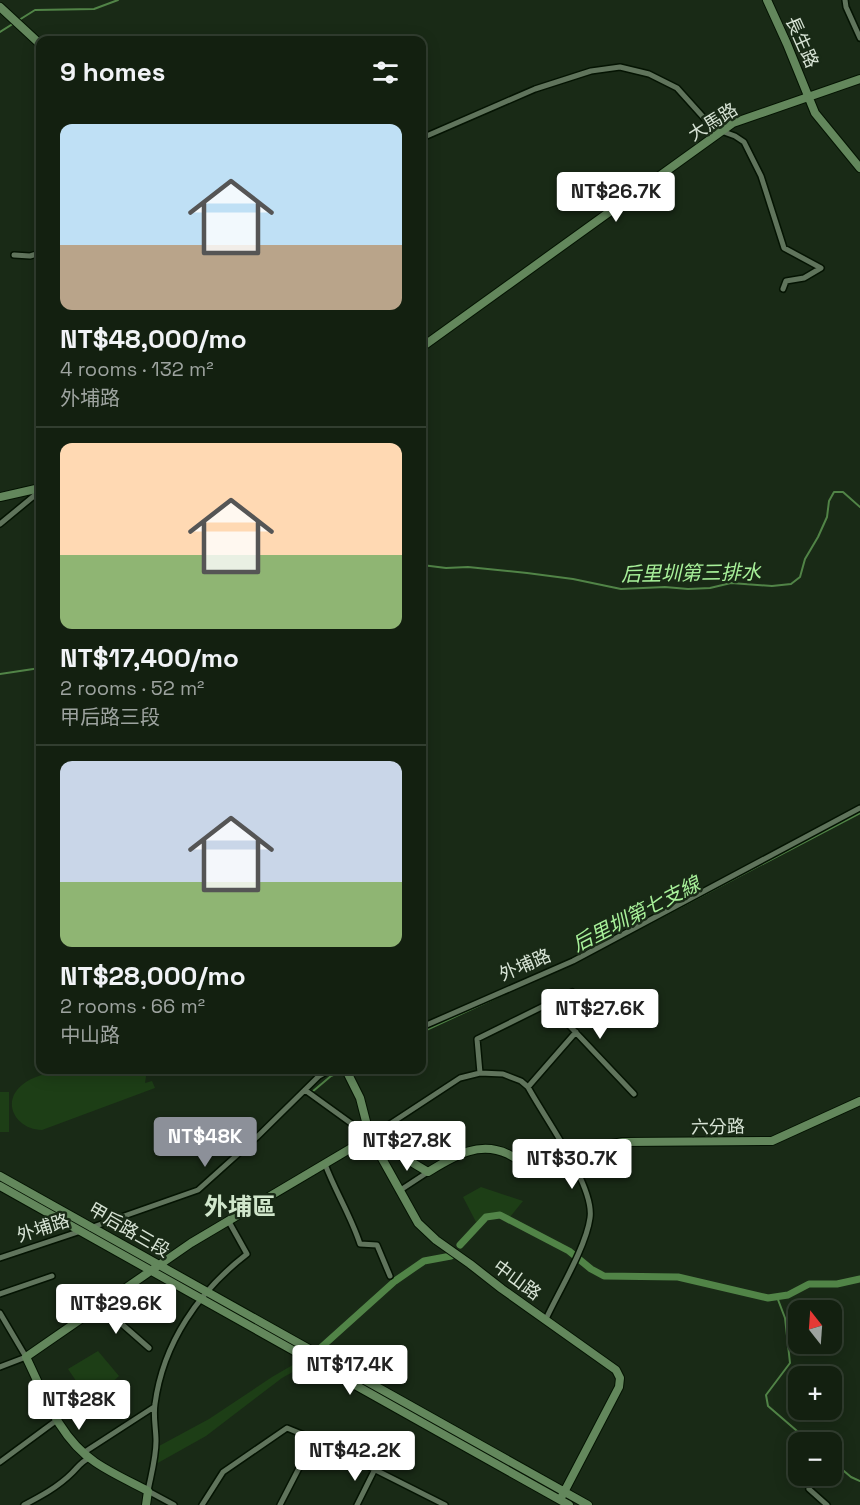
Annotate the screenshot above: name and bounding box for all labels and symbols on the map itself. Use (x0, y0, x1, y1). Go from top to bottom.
street label: 長生路 (781, 12, 824, 71)
street label: 大馬路 (684, 98, 742, 146)
pin: NT$26.7K (554, 172, 678, 223)
water label: 后里圳第三排水 (621, 559, 762, 587)
water label: 后里圳第七支線 (568, 870, 706, 957)
street label: 外埔路 (495, 943, 554, 986)
pin: NT$27.6K (538, 989, 662, 1040)
street label: 六分路 (691, 1115, 745, 1138)
pin: NT$48K (156, 1117, 254, 1168)
pin: NT$27.8K (345, 1121, 469, 1172)
pin: NT$30.7K (510, 1139, 634, 1190)
district label: 外埔區 (204, 1191, 276, 1222)
street label: 甲后路三段 (85, 1197, 174, 1262)
street label: 外埔路 (14, 1208, 72, 1247)
street label: 中山路 (489, 1254, 546, 1305)
pin: NT$29.6K (54, 1284, 178, 1335)
north arrow (788, 1300, 842, 1354)
pin: NT$17.4K (288, 1345, 412, 1396)
pin: NT$28K (30, 1380, 128, 1431)
pin: NT$42.2K (293, 1431, 417, 1482)

